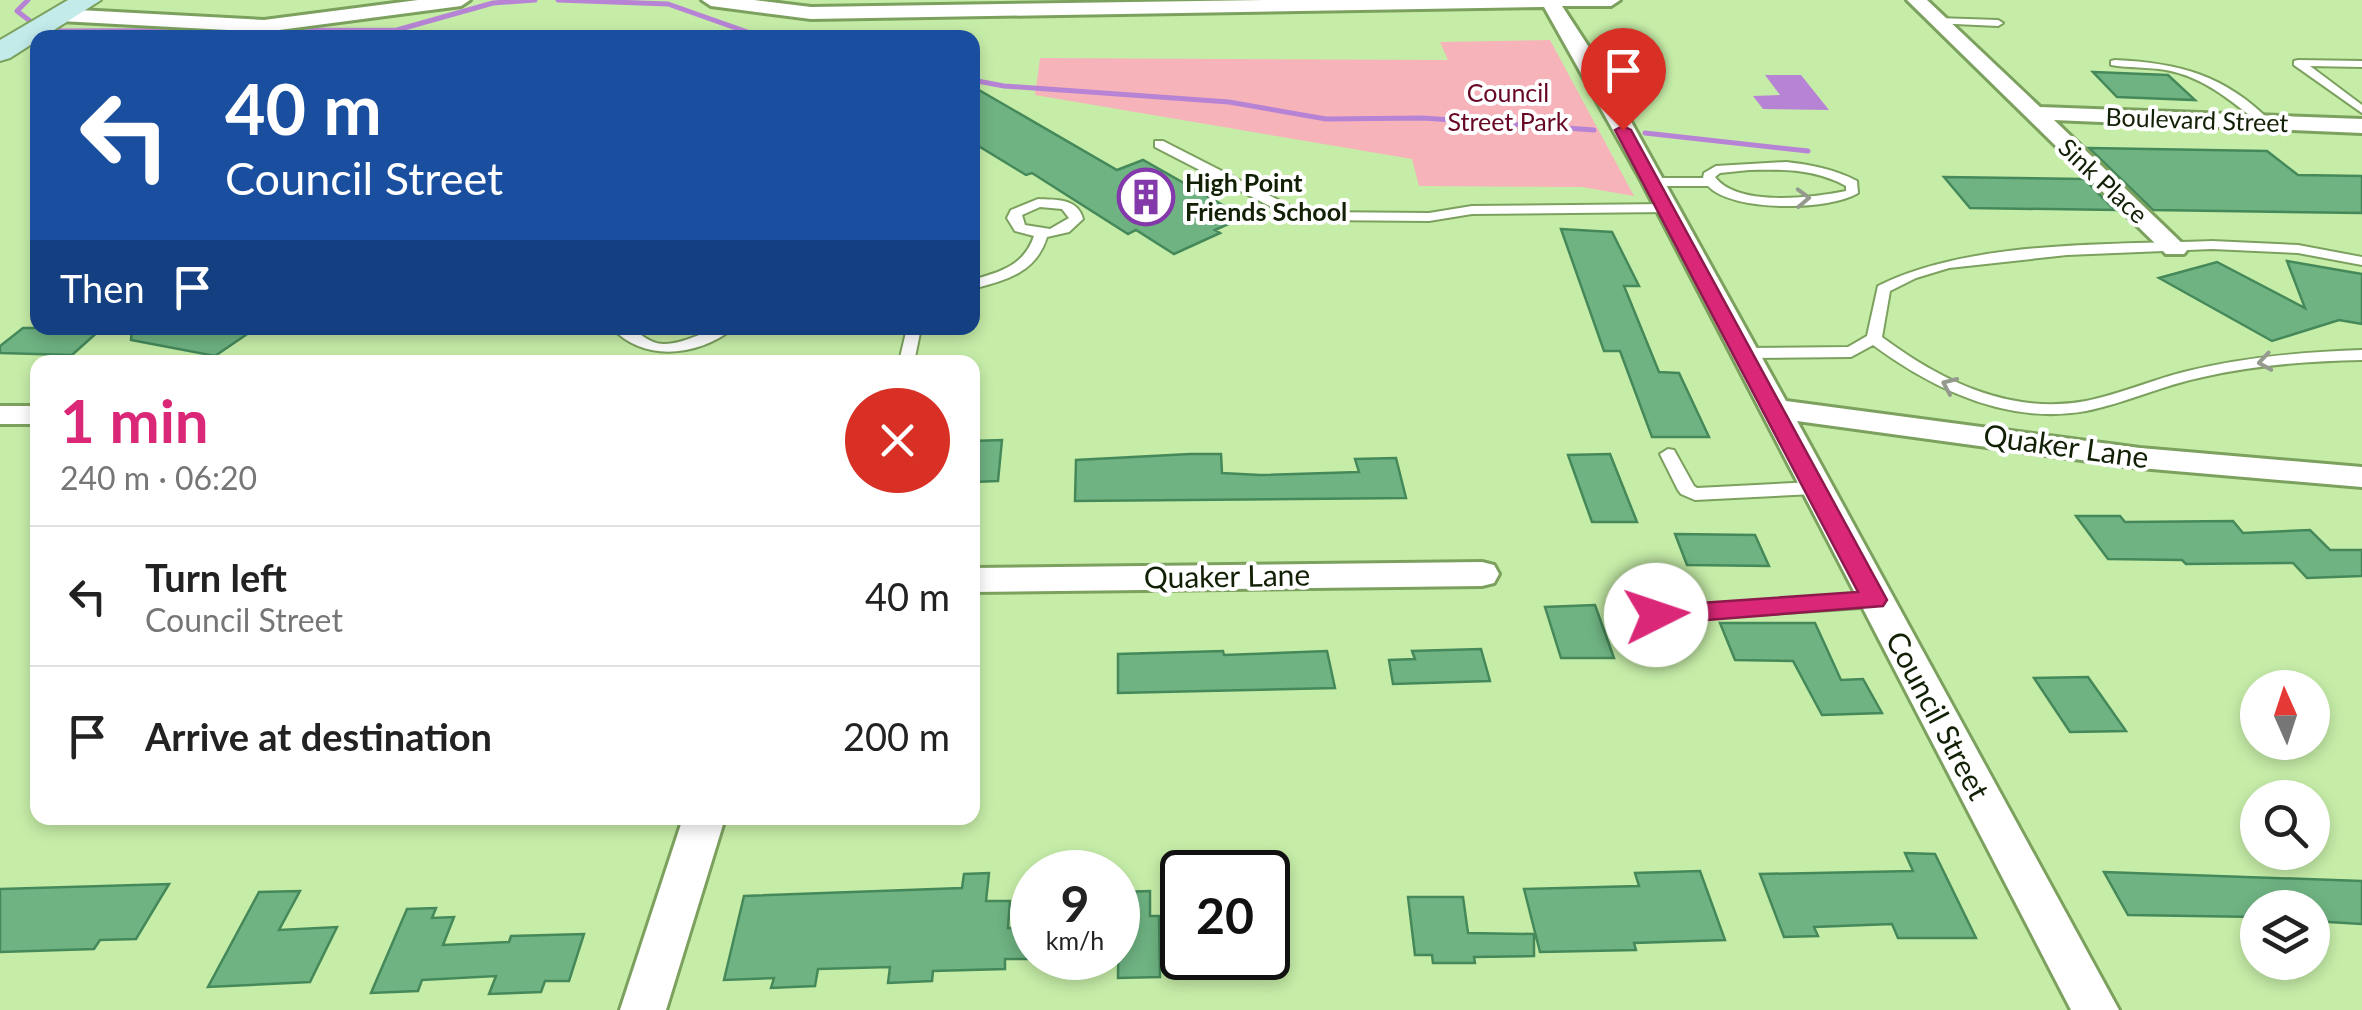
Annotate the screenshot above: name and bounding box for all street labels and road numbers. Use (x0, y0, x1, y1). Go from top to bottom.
street label: Boulevard Street (2105, 101, 2289, 137)
street label: Sink Place (2053, 132, 2154, 229)
street label: Quaker Lane (1981, 416, 2151, 474)
street label: Quaker Lane (1143, 556, 1311, 594)
street label: Council Street (1879, 625, 1998, 806)

